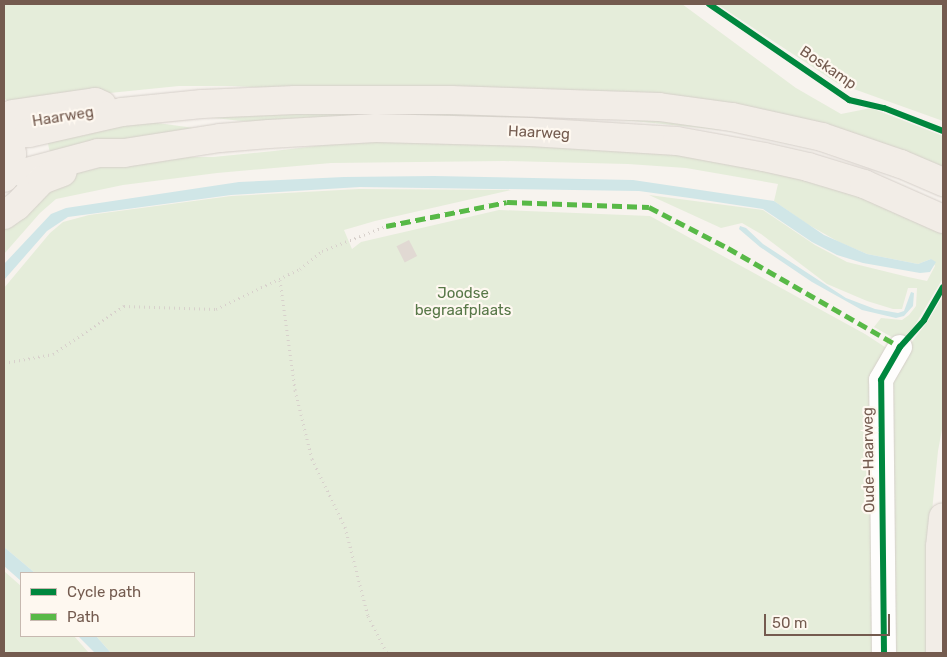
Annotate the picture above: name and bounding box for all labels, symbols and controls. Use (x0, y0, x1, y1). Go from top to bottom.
street label: Boskamp (796, 43, 860, 93)
street label: Haarweg (31, 103, 95, 131)
street label: Haarweg (507, 122, 571, 144)
park label: Joodse begraafplaats (415, 284, 511, 319)
street label: Oude-Haarweg (859, 407, 879, 513)
legend (20, 572, 195, 637)
text: Cycle path (67, 583, 141, 601)
scale bar (767, 604, 893, 636)
text: Path (67, 608, 100, 626)
text: 50 m (772, 614, 807, 632)

